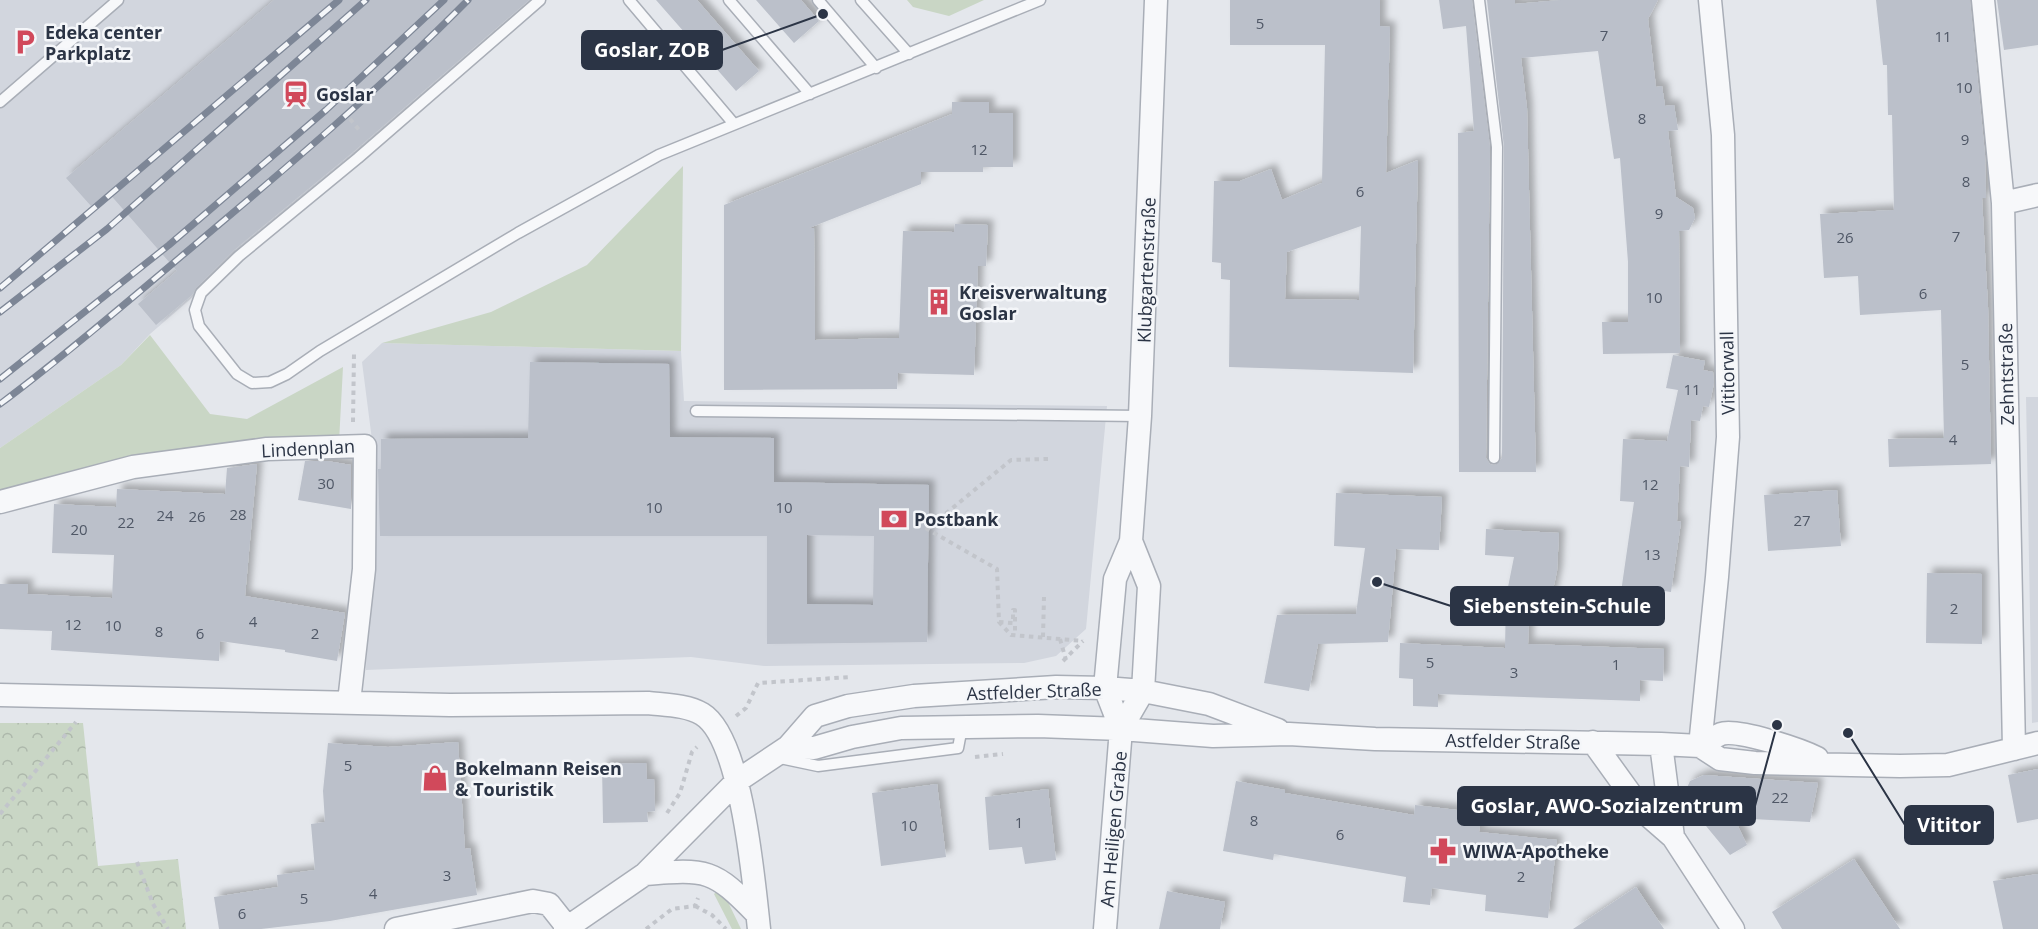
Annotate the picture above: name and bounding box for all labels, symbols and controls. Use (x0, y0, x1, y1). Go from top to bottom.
house number: 5 (1256, 13, 1264, 33)
place label: Edeka center Parkplatz (45, 20, 162, 65)
house number: 7 (1600, 25, 1608, 45)
house number: 11 (1934, 26, 1952, 46)
parking icon: Edeka center Parkplatz (10, 27, 40, 57)
callout: Goslar, ZOB (582, 31, 722, 69)
text: Goslar, ZOB (594, 36, 710, 63)
house number: 10 (1955, 77, 1973, 97)
station icon: Goslar (281, 79, 311, 109)
place label: Goslar (316, 82, 374, 106)
house number: 8 (1638, 108, 1646, 128)
house number: 9 (1961, 129, 1969, 149)
house number: 12 (970, 139, 988, 159)
house number: 8 (1962, 171, 1970, 191)
house number: 6 (1356, 181, 1364, 201)
street label: Klubgartenstraße (1131, 197, 1161, 343)
house number: 9 (1655, 203, 1663, 223)
house number: 7 (1952, 226, 1960, 246)
house number: 26 (1836, 227, 1854, 247)
place label: Kreisverwaltung Goslar (959, 280, 1107, 325)
house number: 6 (1919, 283, 1927, 303)
building icon: Kreisverwaltung Goslar (924, 287, 954, 317)
house number: 10 (1645, 287, 1663, 307)
street label: Zehntstraße (1993, 323, 2019, 425)
street label: Vititorwall (1714, 331, 1740, 415)
house number: 5 (1961, 354, 1969, 374)
house number: 11 (1683, 379, 1701, 399)
house number: 4 (1949, 429, 1958, 449)
street label: Lindenplan (261, 434, 355, 462)
house number: 30 (317, 473, 335, 493)
house number: 12 (1641, 474, 1659, 494)
house number: 10 (645, 497, 663, 517)
house number: 10 (775, 497, 793, 517)
house number: 28 (229, 504, 247, 524)
bank icon: Postbank (879, 504, 909, 534)
house number: 24 (156, 505, 174, 525)
house number: 26 (188, 506, 206, 526)
place label: Postbank (914, 507, 999, 531)
house number: 27 (1793, 510, 1811, 530)
house number: 22 (117, 512, 135, 532)
house number: 20 (70, 519, 88, 539)
house number: 13 (1643, 544, 1661, 564)
callout: Siebenstein-Schule (1451, 587, 1664, 625)
text: Siebenstein-Schule (1463, 592, 1651, 619)
house number: 2 (1950, 598, 1958, 618)
house number: 4 (249, 611, 258, 631)
house number: 12 (64, 614, 82, 634)
house number: 10 (104, 615, 122, 635)
house number: 8 (155, 621, 163, 641)
house number: 6 (196, 623, 204, 643)
house number: 2 (311, 623, 319, 643)
house number: 5 (1426, 652, 1434, 672)
house number: 1 (1612, 654, 1620, 674)
house number: 3 (1510, 662, 1518, 682)
street label: Astfelder Straße (966, 677, 1102, 705)
street label: Astfelder Straße (1445, 728, 1581, 754)
street label: Am Heiligen Grabe (1094, 750, 1132, 908)
house number: 5 (344, 755, 352, 775)
place label: Bokelmann Reisen & Touristik (455, 756, 622, 801)
shop icon: Bokelmann Reisen & Touristik (420, 763, 450, 793)
callout: Goslar, AWO-Sozialzentrum (1458, 787, 1755, 825)
house number: 22 (1771, 787, 1789, 807)
text: Goslar, AWO-Sozialzentrum (1470, 792, 1744, 819)
callout: Vititor (1905, 806, 1993, 844)
house number: 8 (1250, 810, 1258, 830)
text: Vititor (1917, 811, 1981, 838)
house number: 1 (1015, 812, 1023, 832)
house number: 10 (900, 815, 918, 835)
house number: 6 (1336, 824, 1344, 844)
pharmacy icon: WIWA-Apotheke (1428, 836, 1458, 866)
place label: WIWA-Apotheke (1463, 839, 1609, 863)
house number: 3 (443, 865, 451, 885)
house number: 2 (1517, 866, 1525, 886)
house number: 4 (369, 883, 378, 903)
house number: 5 (300, 888, 308, 908)
house number: 6 (238, 903, 246, 923)

